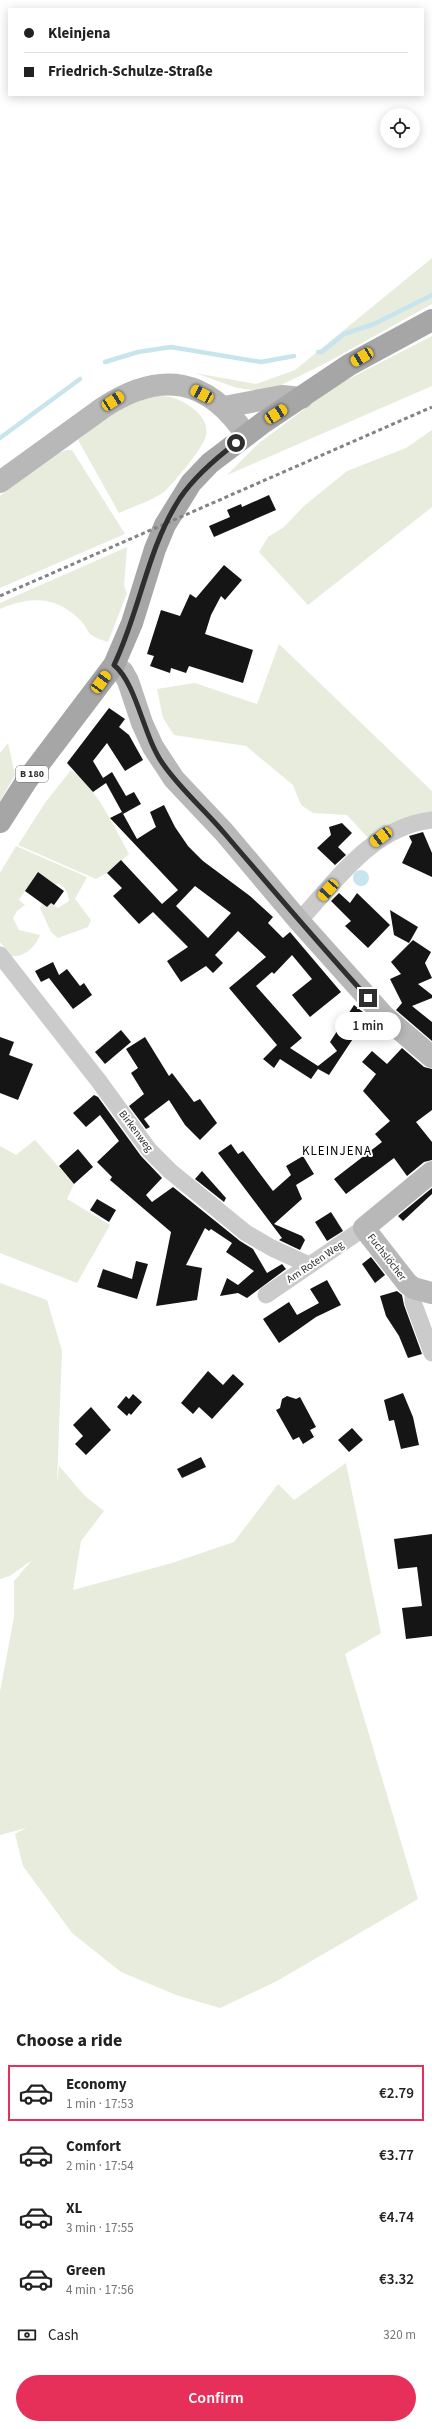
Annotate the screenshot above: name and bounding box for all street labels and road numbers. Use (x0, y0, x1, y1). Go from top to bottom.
road number: B 180 (16, 766, 48, 782)
street label: Birkenweg (115, 1107, 157, 1155)
street label: Fuchslöcher (364, 1230, 410, 1284)
street label: Am Roten Weg (283, 1237, 347, 1287)

